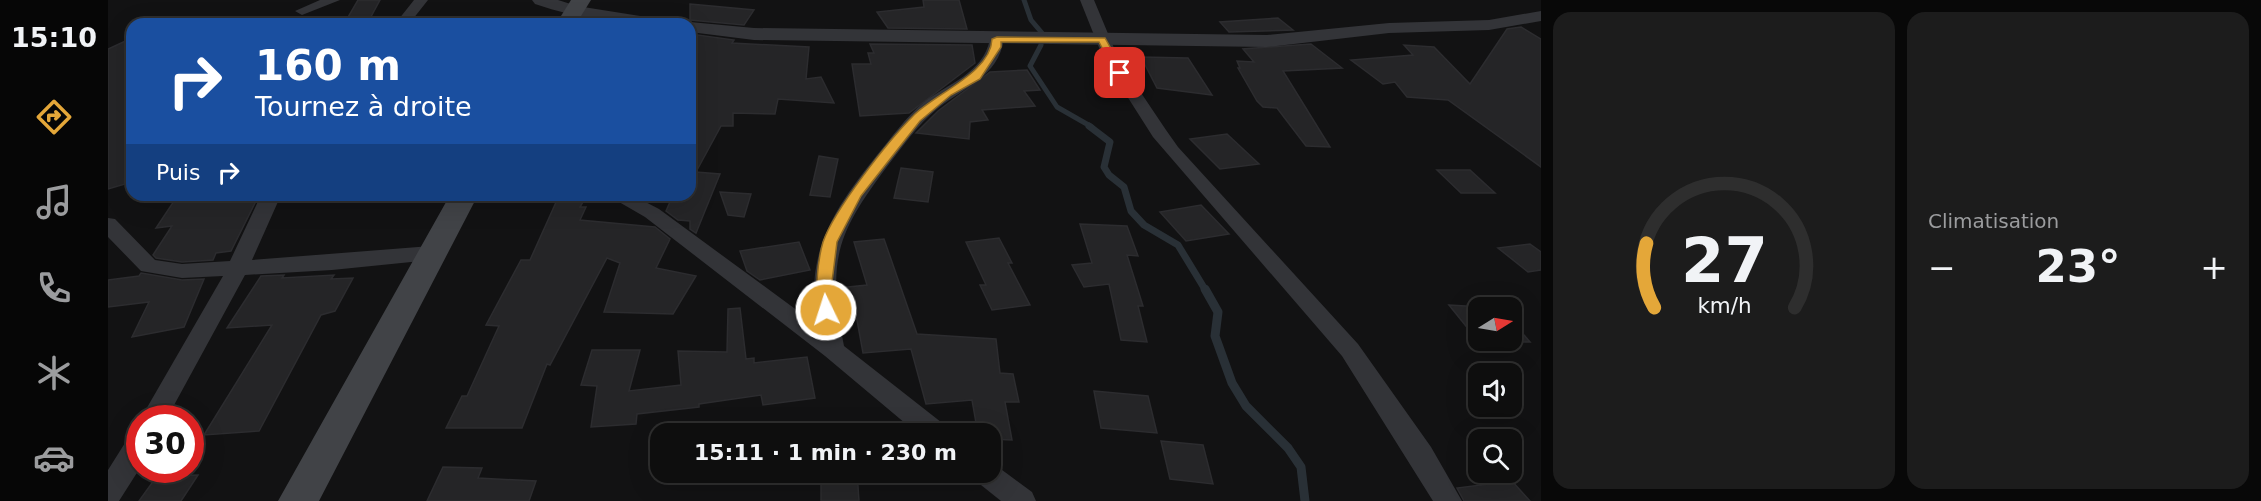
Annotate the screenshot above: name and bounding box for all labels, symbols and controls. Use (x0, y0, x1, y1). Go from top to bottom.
text: 15:10 (11, 22, 97, 53)
text: 160 m (255, 41, 401, 90)
icon: right (156, 42, 234, 120)
pin (1094, 47, 1145, 98)
icon: arrive (1103, 56, 1136, 89)
text: Tournez à droite (255, 91, 472, 122)
icon: directions (33, 96, 75, 138)
icon: right (212, 156, 245, 189)
text: Puis (156, 160, 200, 185)
icon: music (33, 181, 75, 223)
text: Climatisation (1928, 209, 2059, 233)
text: 27 (1681, 224, 1767, 297)
text: 23° (2035, 240, 2121, 293)
text: − (1928, 248, 1956, 287)
text: + (2200, 248, 2228, 287)
icon: phone (33, 267, 75, 309)
position arrow (794, 278, 858, 342)
text: km/h (1697, 293, 1751, 318)
north arrow (1468, 297, 1522, 351)
map controls (1468, 297, 1522, 483)
icon: climate (33, 352, 75, 394)
button: sound (1468, 363, 1522, 417)
speed limit sign: 30 (126, 405, 204, 483)
button: search (1468, 429, 1522, 483)
icon: car (33, 437, 75, 479)
text: 15:11 · 1 min · 230 m (694, 440, 957, 465)

